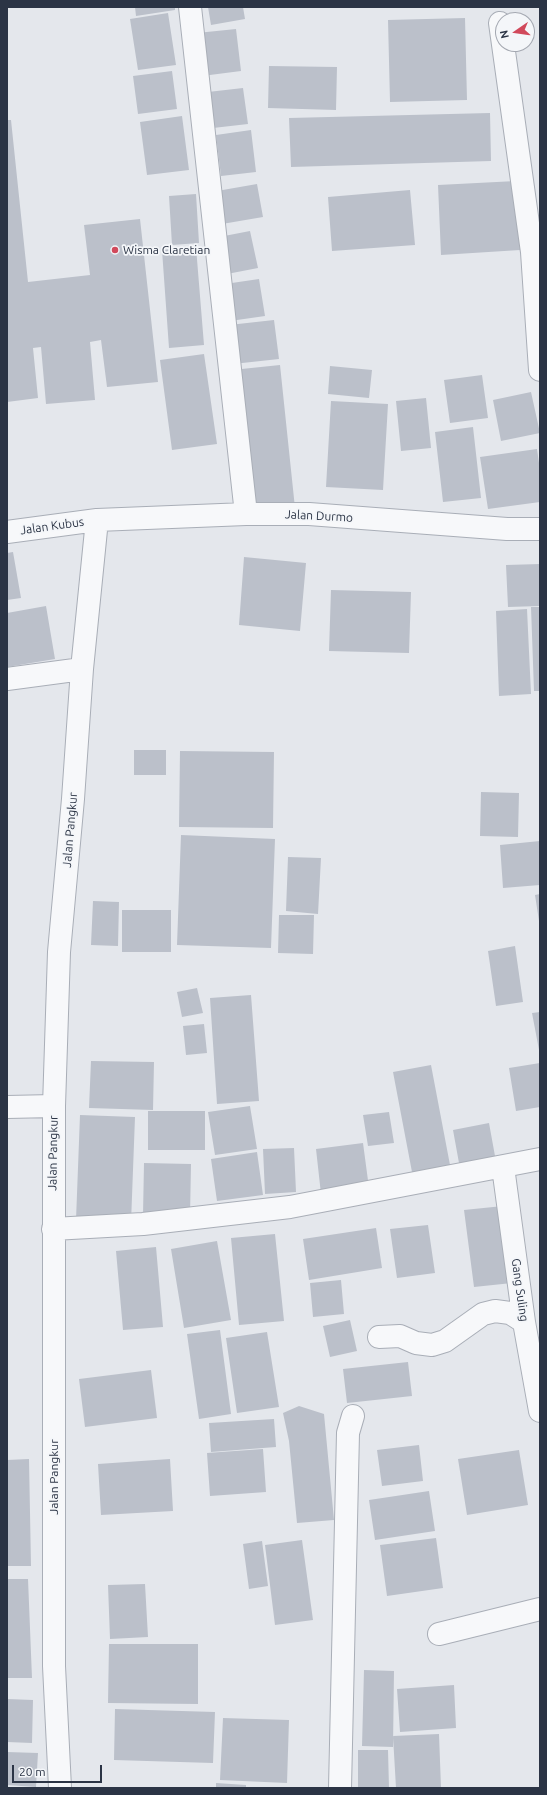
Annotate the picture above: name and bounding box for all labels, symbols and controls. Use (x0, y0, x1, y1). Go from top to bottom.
north arrow (495, 12, 535, 52)
text: N (498, 29, 511, 40)
place label: Wisma Claretian (123, 243, 210, 257)
marker: Wisma Claretian (110, 245, 120, 255)
street label: Jalan Durmo (285, 507, 353, 525)
street label: Jalan Kubus (19, 514, 85, 538)
street label: Jalan Pangkur (60, 792, 80, 868)
street label: Jalan Pangkur (45, 1115, 61, 1191)
street label: Gang Suling (508, 1258, 532, 1322)
street label: Jalan Pangkur (47, 1439, 61, 1515)
scale bar (14, 1757, 104, 1783)
text: 20 m (19, 1765, 46, 1778)

